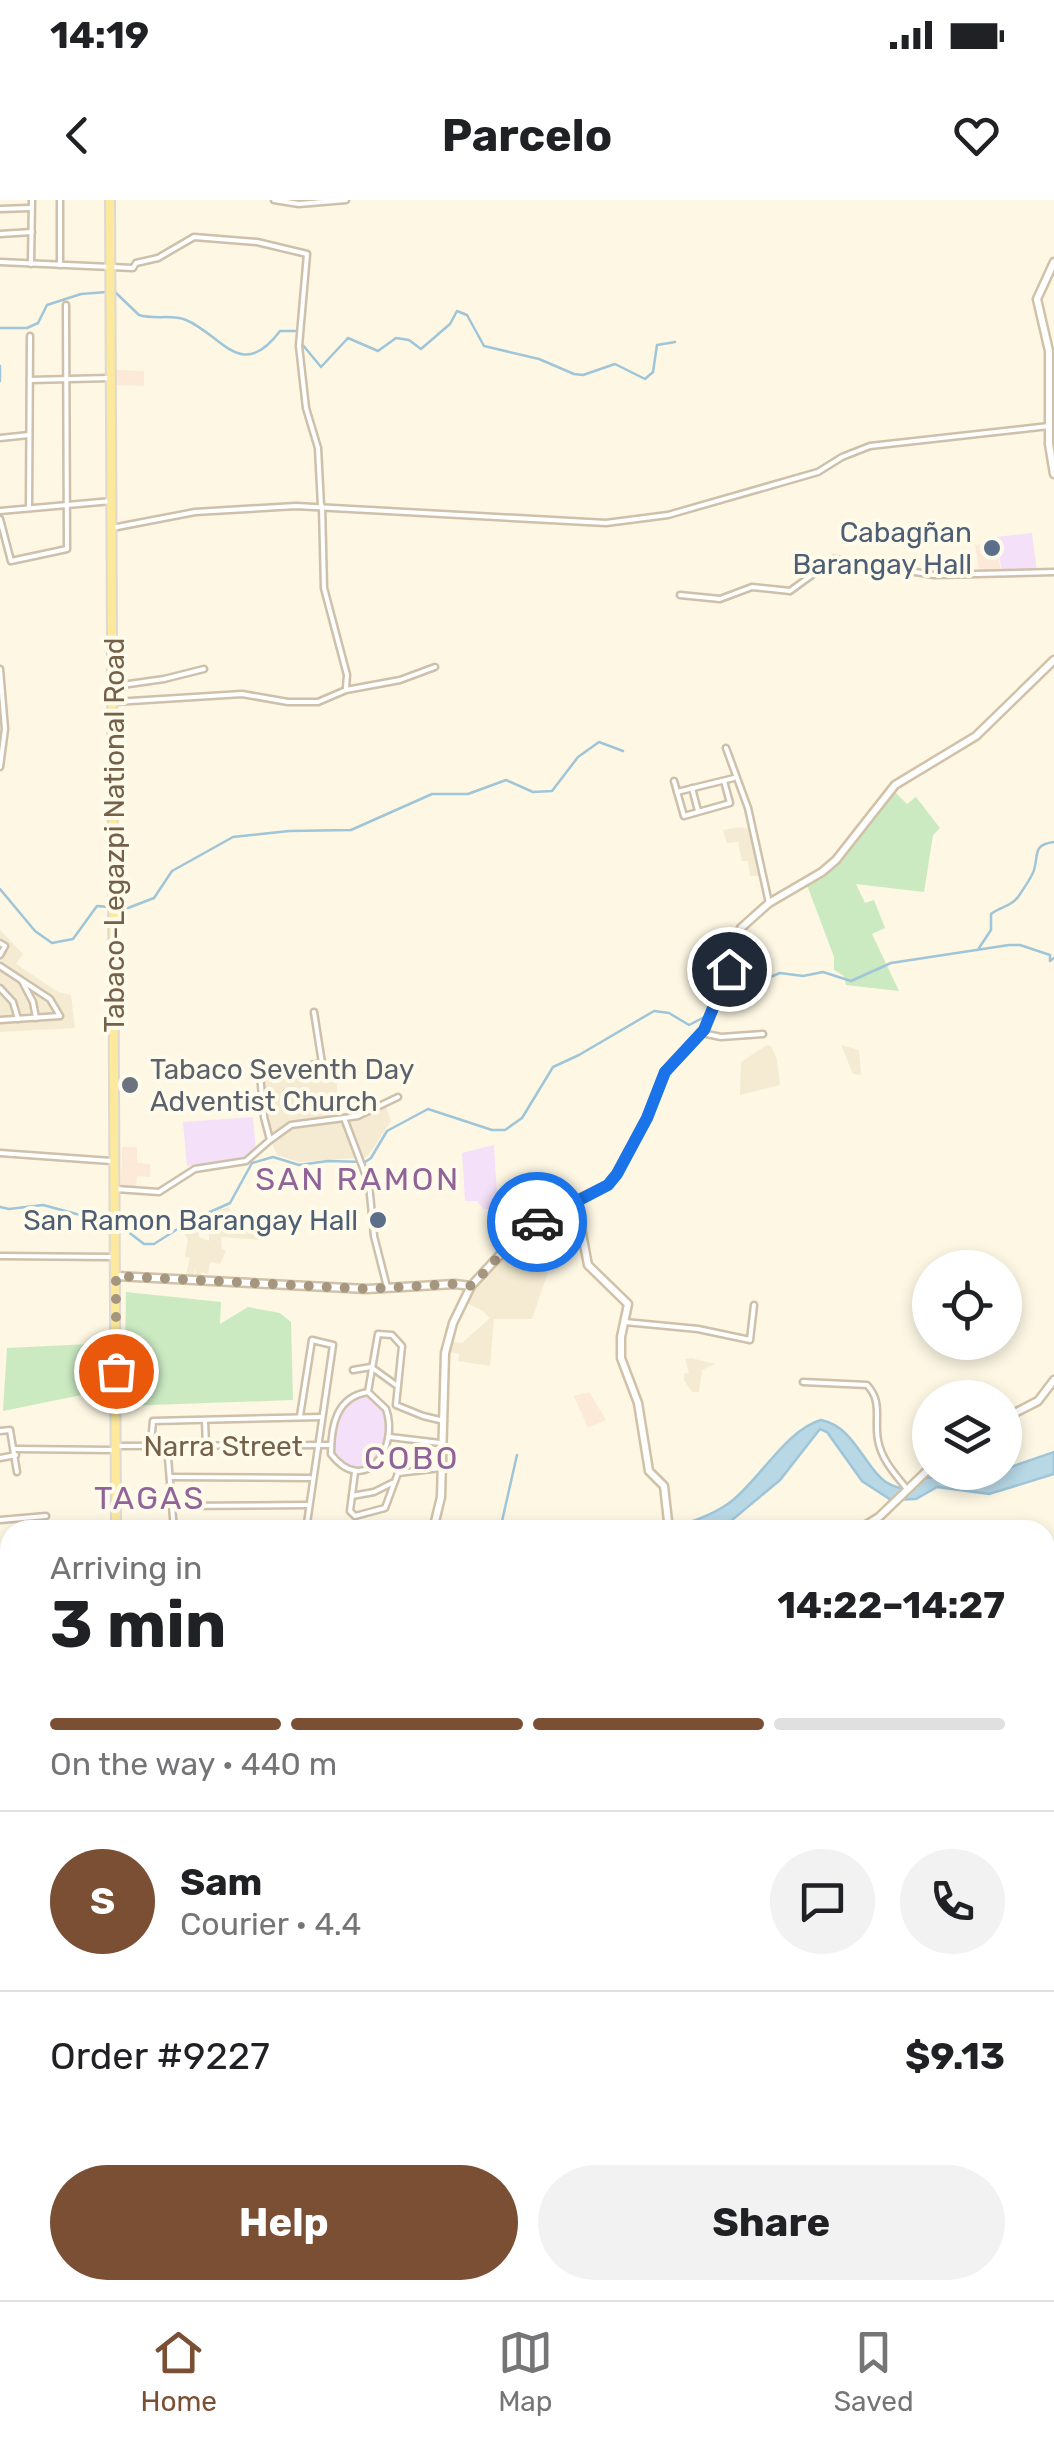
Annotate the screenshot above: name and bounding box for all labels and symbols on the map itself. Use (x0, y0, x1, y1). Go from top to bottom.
place label: Cabagñan Barangay Hall (793, 516, 972, 581)
marker: Cabagñan Barangay Hall (981, 537, 1003, 559)
street label: Tabaco-Legazpi National Road (98, 638, 131, 1033)
pin (687, 927, 772, 1012)
place label: Tabaco Seventh Day Adventist Church (150, 1053, 414, 1118)
marker: Tabaco Seventh Day Adventist Church (119, 1074, 141, 1096)
district label: SAN RAMON (255, 1160, 461, 1198)
courier (487, 1172, 587, 1272)
place label: San Ramon Barangay Hall (23, 1204, 358, 1237)
marker: San Ramon Barangay Hall (367, 1209, 389, 1231)
pin (74, 1329, 159, 1414)
street label: Narra Street (143, 1430, 303, 1463)
district label: COBO (364, 1439, 460, 1477)
district label: TAGAS (94, 1479, 206, 1517)

